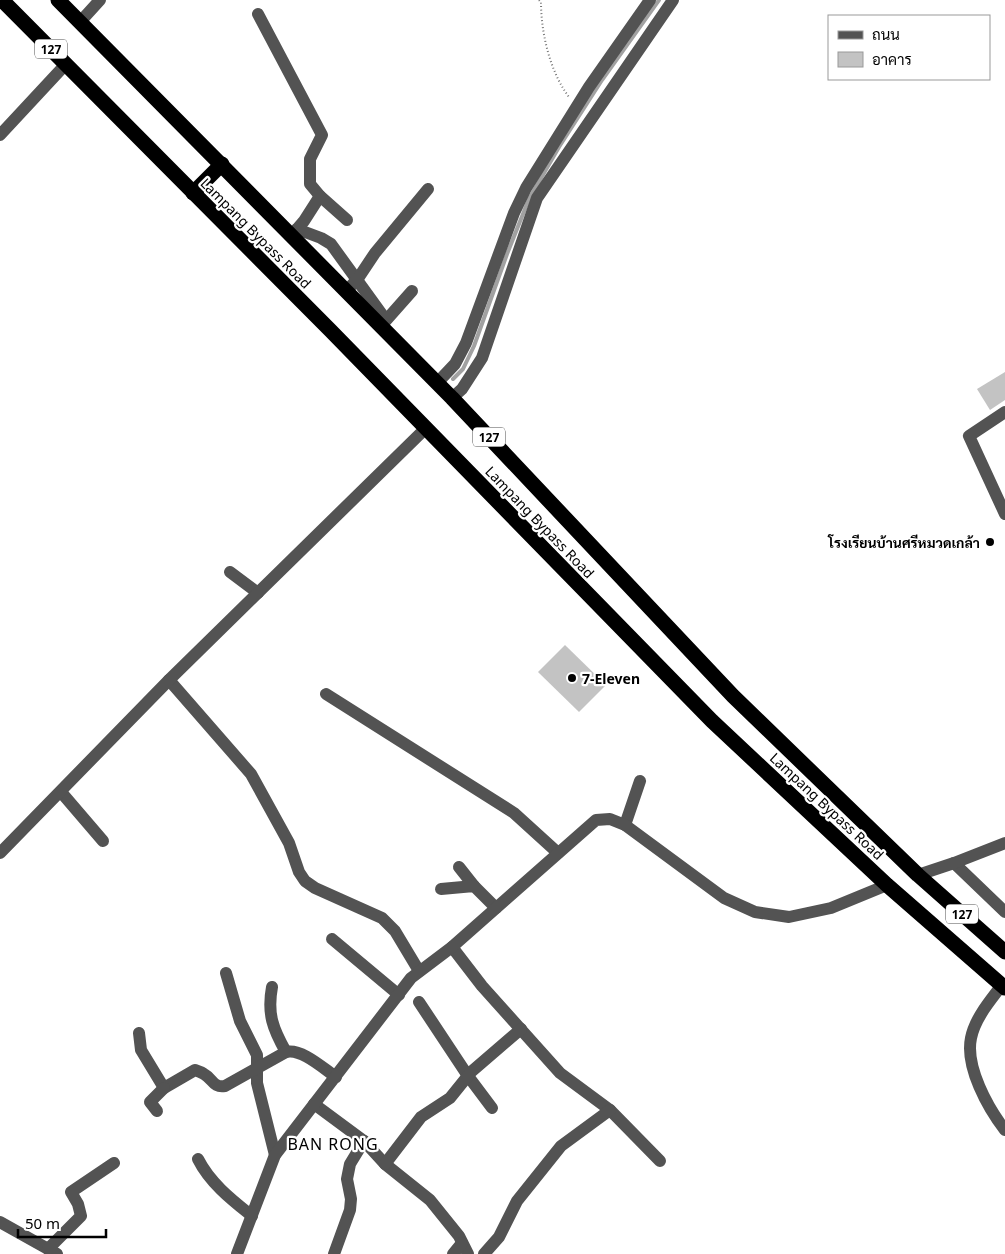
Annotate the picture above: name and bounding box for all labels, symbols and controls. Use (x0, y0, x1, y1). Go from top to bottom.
legend (828, 15, 990, 80)
text: ถนน (872, 24, 900, 44)
road number: 127 (35, 40, 67, 59)
text: อาคาร (872, 49, 912, 69)
street label: Lampang Bypass Road (197, 174, 315, 292)
road number: 127 (473, 428, 505, 447)
street label: Lampang Bypass Road (481, 462, 599, 582)
place label: โรงเรียนบ้านศรีหมวดเกล้า (827, 533, 980, 552)
marker: โรงเรียนบ้านศรีหมวดเกล้า (984, 536, 996, 548)
place label: 7-Eleven (582, 669, 640, 688)
marker: 7-Eleven (566, 672, 578, 684)
street label: Lampang Bypass Road (766, 748, 888, 864)
road number: 127 (946, 904, 978, 924)
district label: BAN RONG (287, 1133, 379, 1155)
scale bar (18, 1206, 105, 1238)
text: 50 m (25, 1213, 60, 1233)

